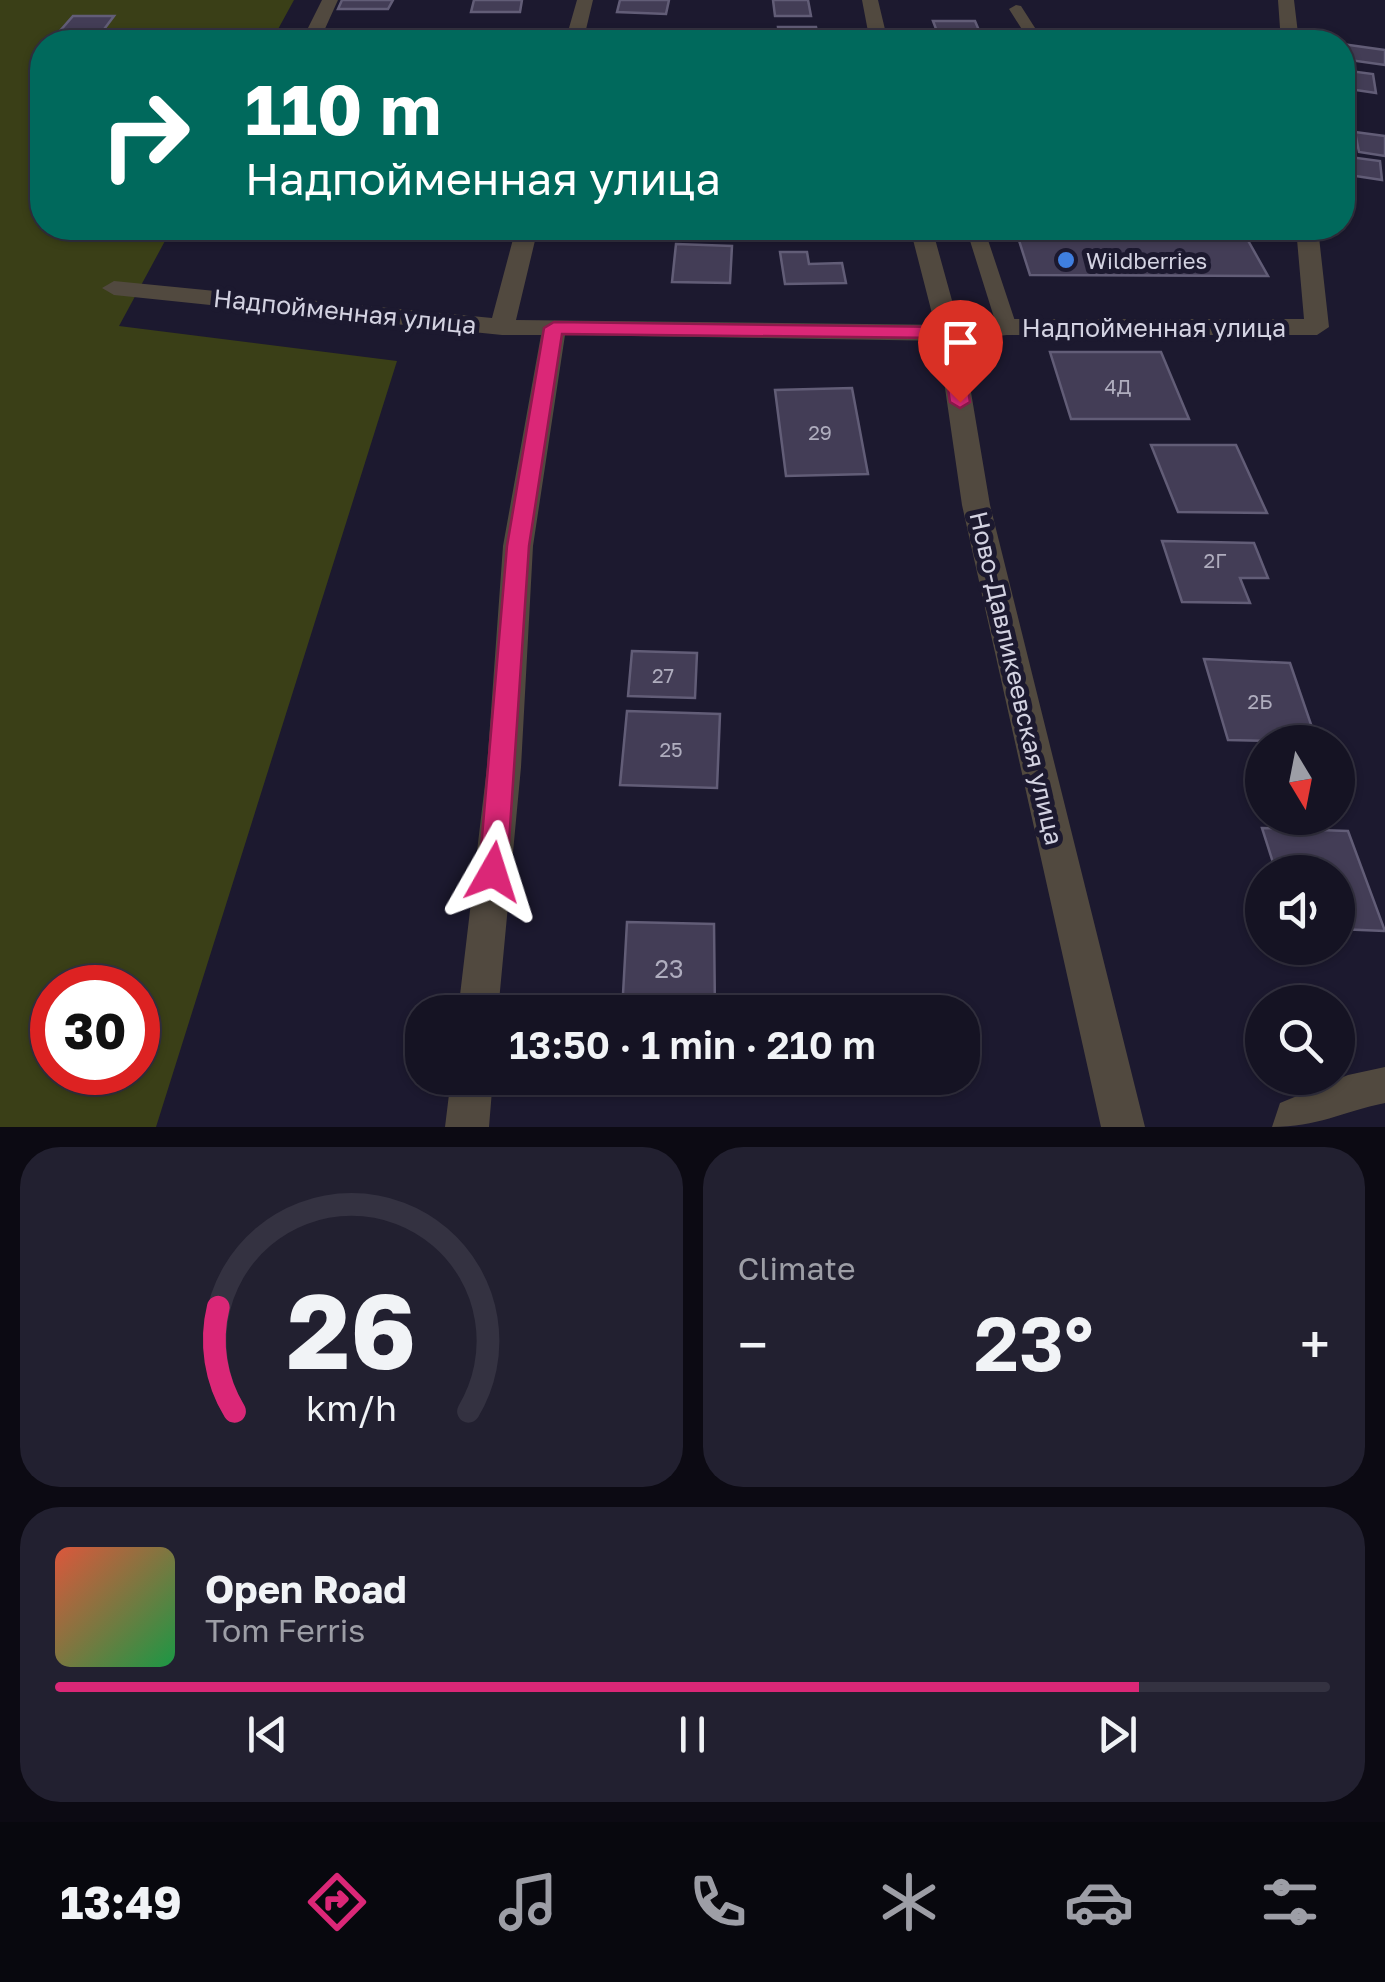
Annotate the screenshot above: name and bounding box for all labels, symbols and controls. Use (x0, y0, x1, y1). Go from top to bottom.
text: 110 m (245, 66, 441, 150)
icon: right (80, 70, 210, 200)
text: Надпойменная улица (245, 151, 721, 205)
place label: Wildberries (1086, 247, 1207, 274)
marker: Wildberries (1055, 249, 1077, 271)
street label: Надпойменная улица (212, 282, 478, 340)
pin (918, 300, 1003, 403)
street label: Надпойменная улица (1022, 312, 1286, 343)
icon: arrive (933, 315, 988, 370)
house number: 4Д (1105, 374, 1131, 398)
house number: 29 (808, 420, 832, 444)
street label: Ново-Давликеевская улица (963, 508, 1071, 848)
house number: 2Г (1204, 548, 1226, 572)
house number: 27 (652, 663, 674, 687)
house number: 2Б (1248, 689, 1272, 713)
north arrow (1245, 725, 1355, 835)
map controls (1245, 725, 1355, 1095)
house number: 25 (659, 737, 683, 761)
position arrow (441, 820, 545, 924)
button: sound (1245, 855, 1355, 965)
house number: 23 (654, 953, 684, 984)
speed limit sign: 30 (30, 965, 160, 1095)
button: search (1245, 985, 1355, 1095)
text: 13:50 · 1 min · 210 m (509, 1022, 876, 1067)
text: Climate (738, 1249, 856, 1287)
text: 26 (287, 1267, 416, 1392)
text: 23° (974, 1297, 1093, 1388)
text: − (738, 1311, 768, 1377)
text: + (1300, 1311, 1330, 1377)
text: km/h (306, 1386, 397, 1429)
text: Open Road (205, 1566, 407, 1611)
text: Tom Ferris (205, 1611, 365, 1649)
icon: previous (240, 1707, 295, 1762)
icon: pause (665, 1707, 720, 1762)
icon: next (1090, 1707, 1145, 1762)
icon: directions (302, 1867, 372, 1937)
icon: music (493, 1867, 563, 1937)
icon: phone (683, 1867, 753, 1937)
icon: climate (874, 1867, 944, 1937)
icon: car (1064, 1867, 1134, 1937)
icon: filters (1255, 1867, 1325, 1937)
text: 13:49 (60, 1875, 182, 1929)

